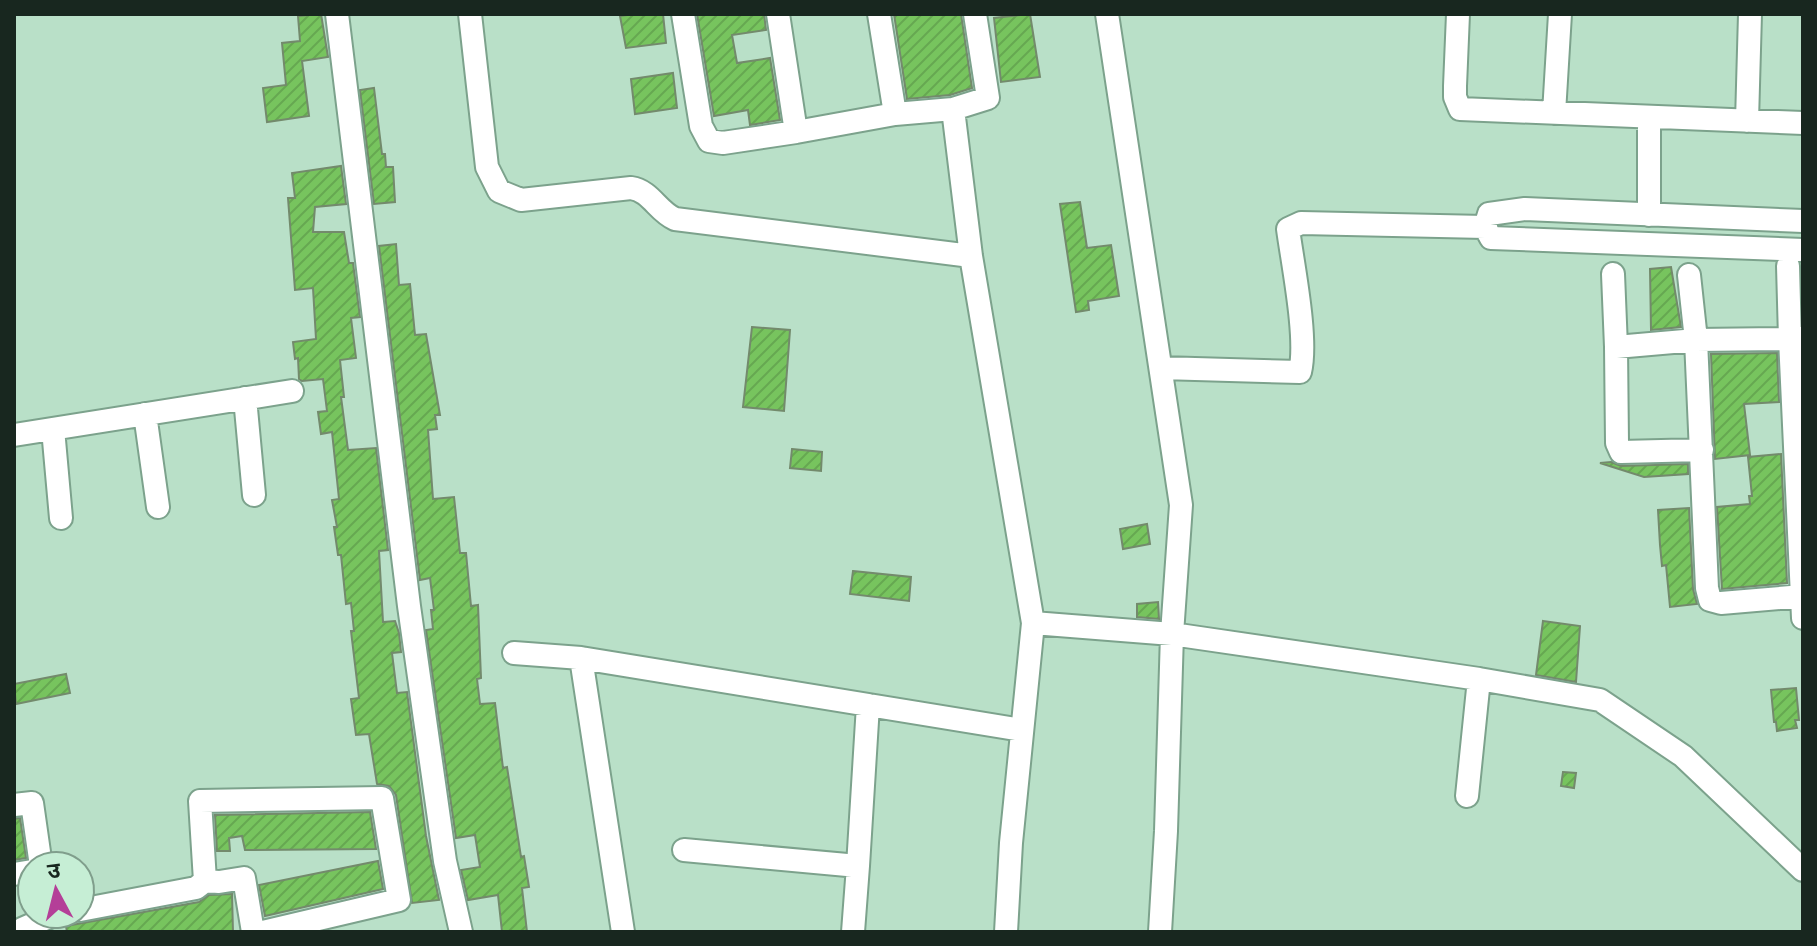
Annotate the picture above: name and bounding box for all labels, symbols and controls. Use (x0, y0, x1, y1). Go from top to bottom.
north arrow (16, 850, 96, 930)
text: उ (45, 854, 63, 885)

